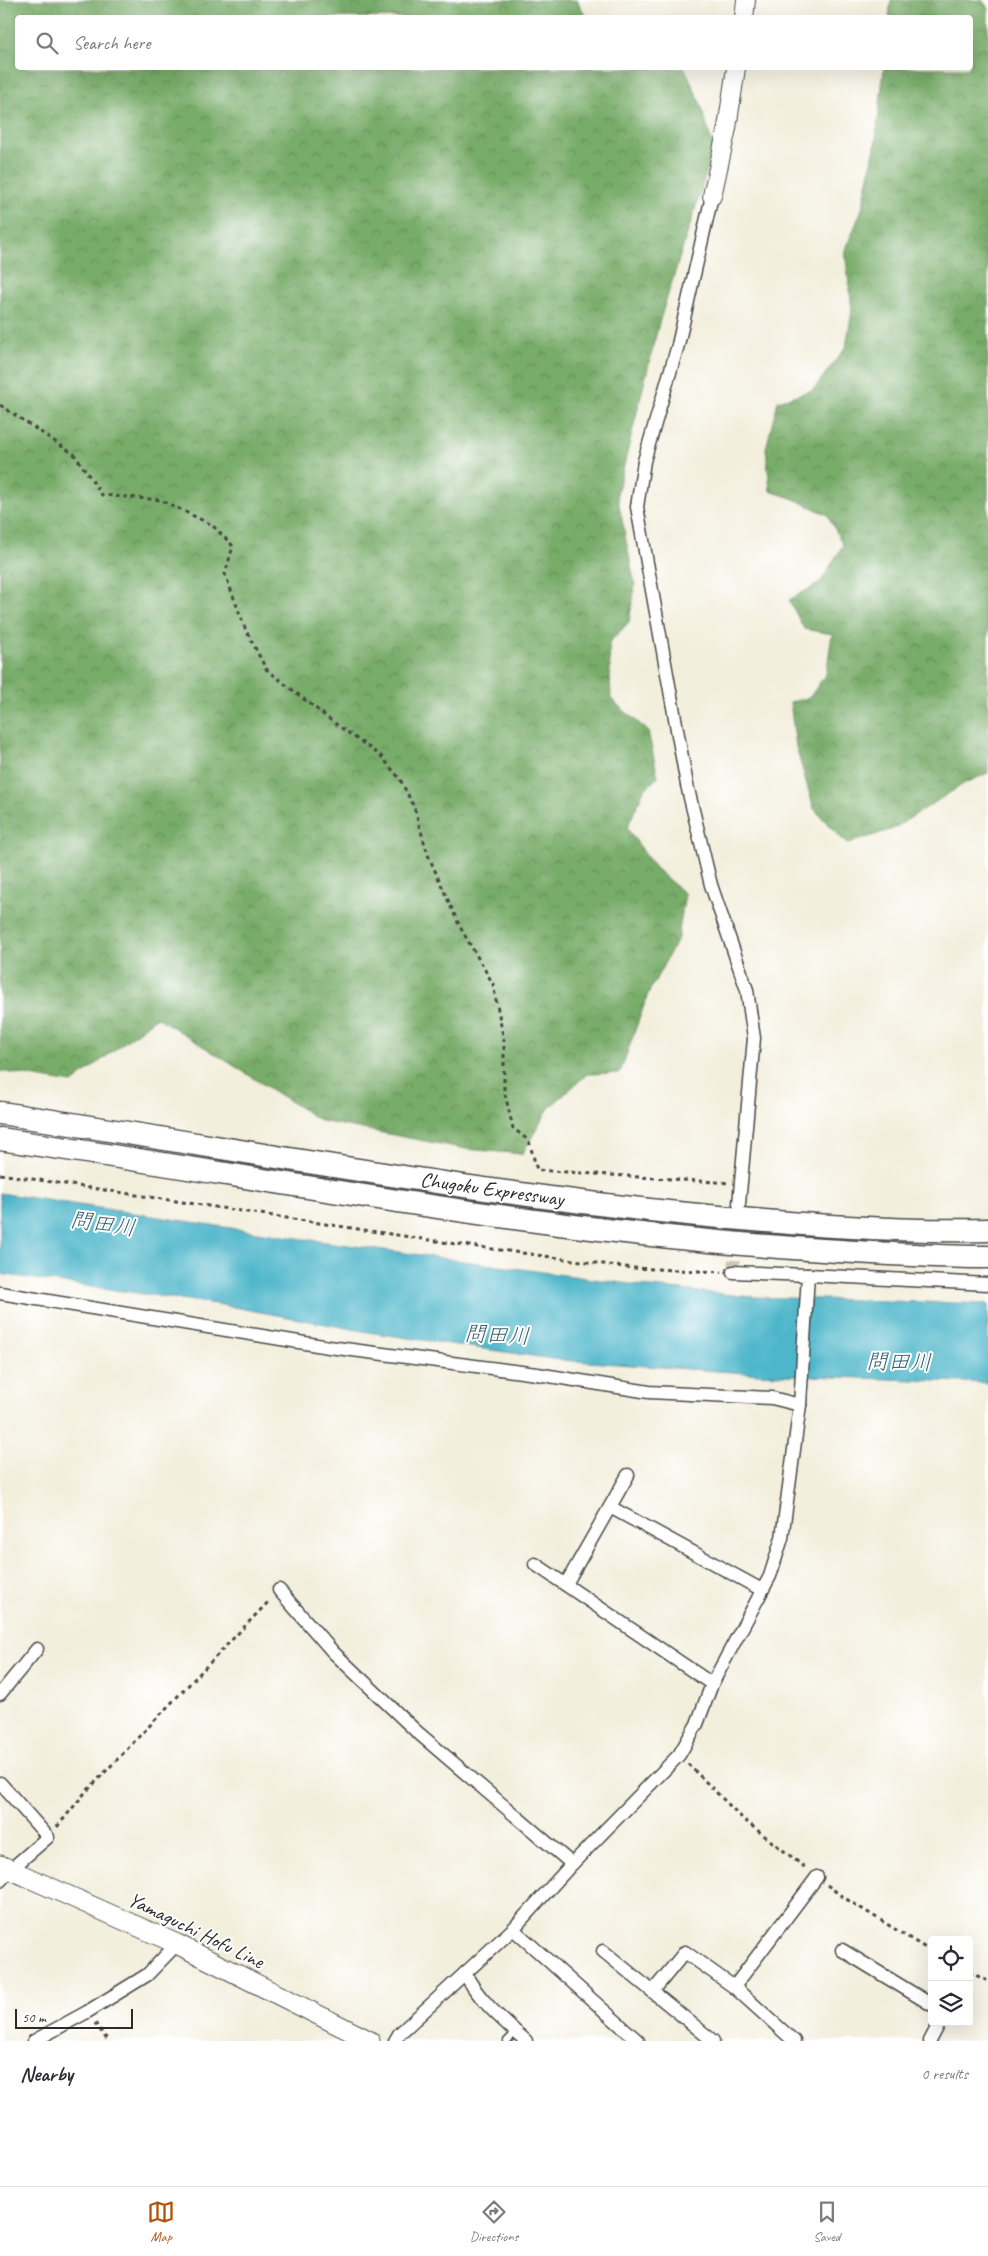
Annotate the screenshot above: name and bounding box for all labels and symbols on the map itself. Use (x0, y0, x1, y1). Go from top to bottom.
street label: Chugoku Expressway (419, 1166, 567, 1212)
water label: 問田川 (68, 1206, 137, 1242)
water label: 問田川 (463, 1319, 531, 1351)
water label: 問田川 (866, 1347, 932, 1377)
street label: Yamaguchi Hofu Line (124, 1886, 269, 1975)
scale bar (15, 2006, 132, 2029)

